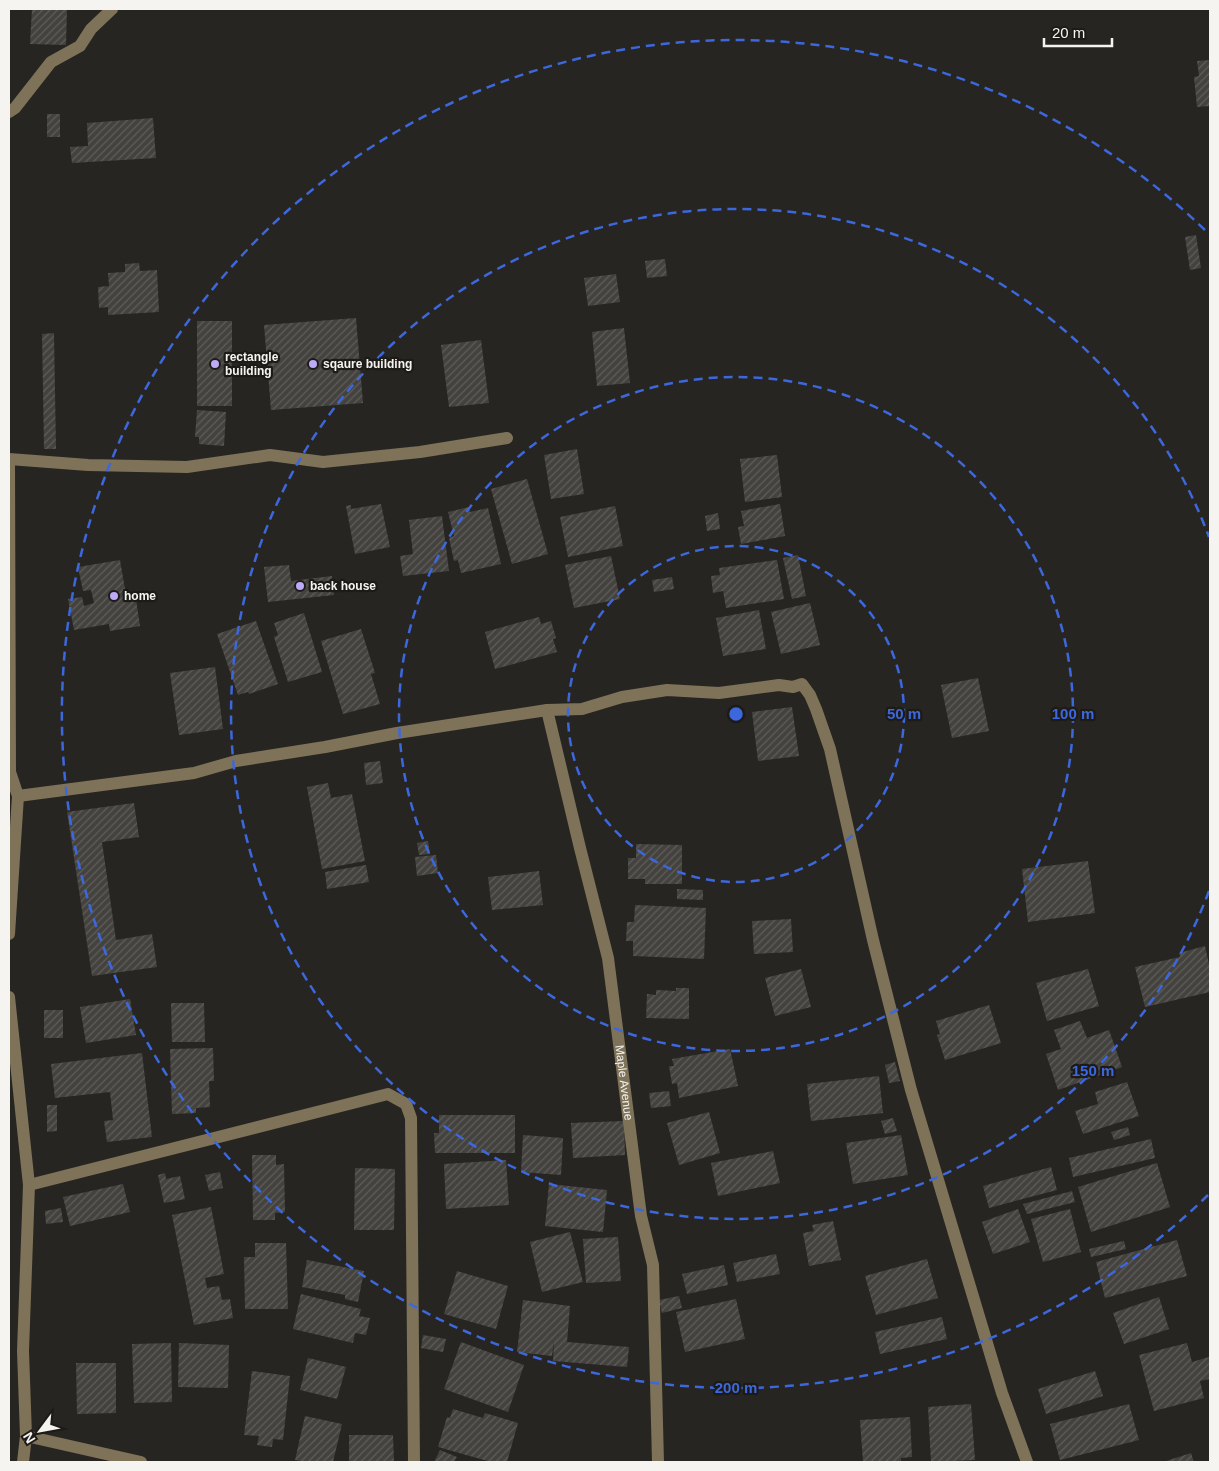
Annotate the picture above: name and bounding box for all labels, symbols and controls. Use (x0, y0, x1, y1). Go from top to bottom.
scale bar (1044, 15, 1112, 47)
text: 20 m (1052, 24, 1085, 41)
place label: rectangle building (225, 350, 279, 378)
place label: sqaure building (323, 357, 412, 371)
marker: rectangle building (209, 358, 221, 370)
marker: sqaure building (307, 358, 319, 370)
place label: back house (310, 579, 376, 593)
marker: back house (294, 580, 306, 592)
place label: home (124, 589, 156, 603)
marker: home (108, 590, 120, 602)
centre of rings (727, 705, 745, 723)
text: 50 m (887, 705, 921, 722)
text: 100 m (1052, 705, 1094, 722)
street label: Maple Avenue (612, 1044, 636, 1121)
text: 150 m (1072, 1062, 1114, 1079)
text: 200 m (715, 1379, 757, 1396)
north arrow (15, 1406, 65, 1456)
text: N (20, 1429, 38, 1446)

